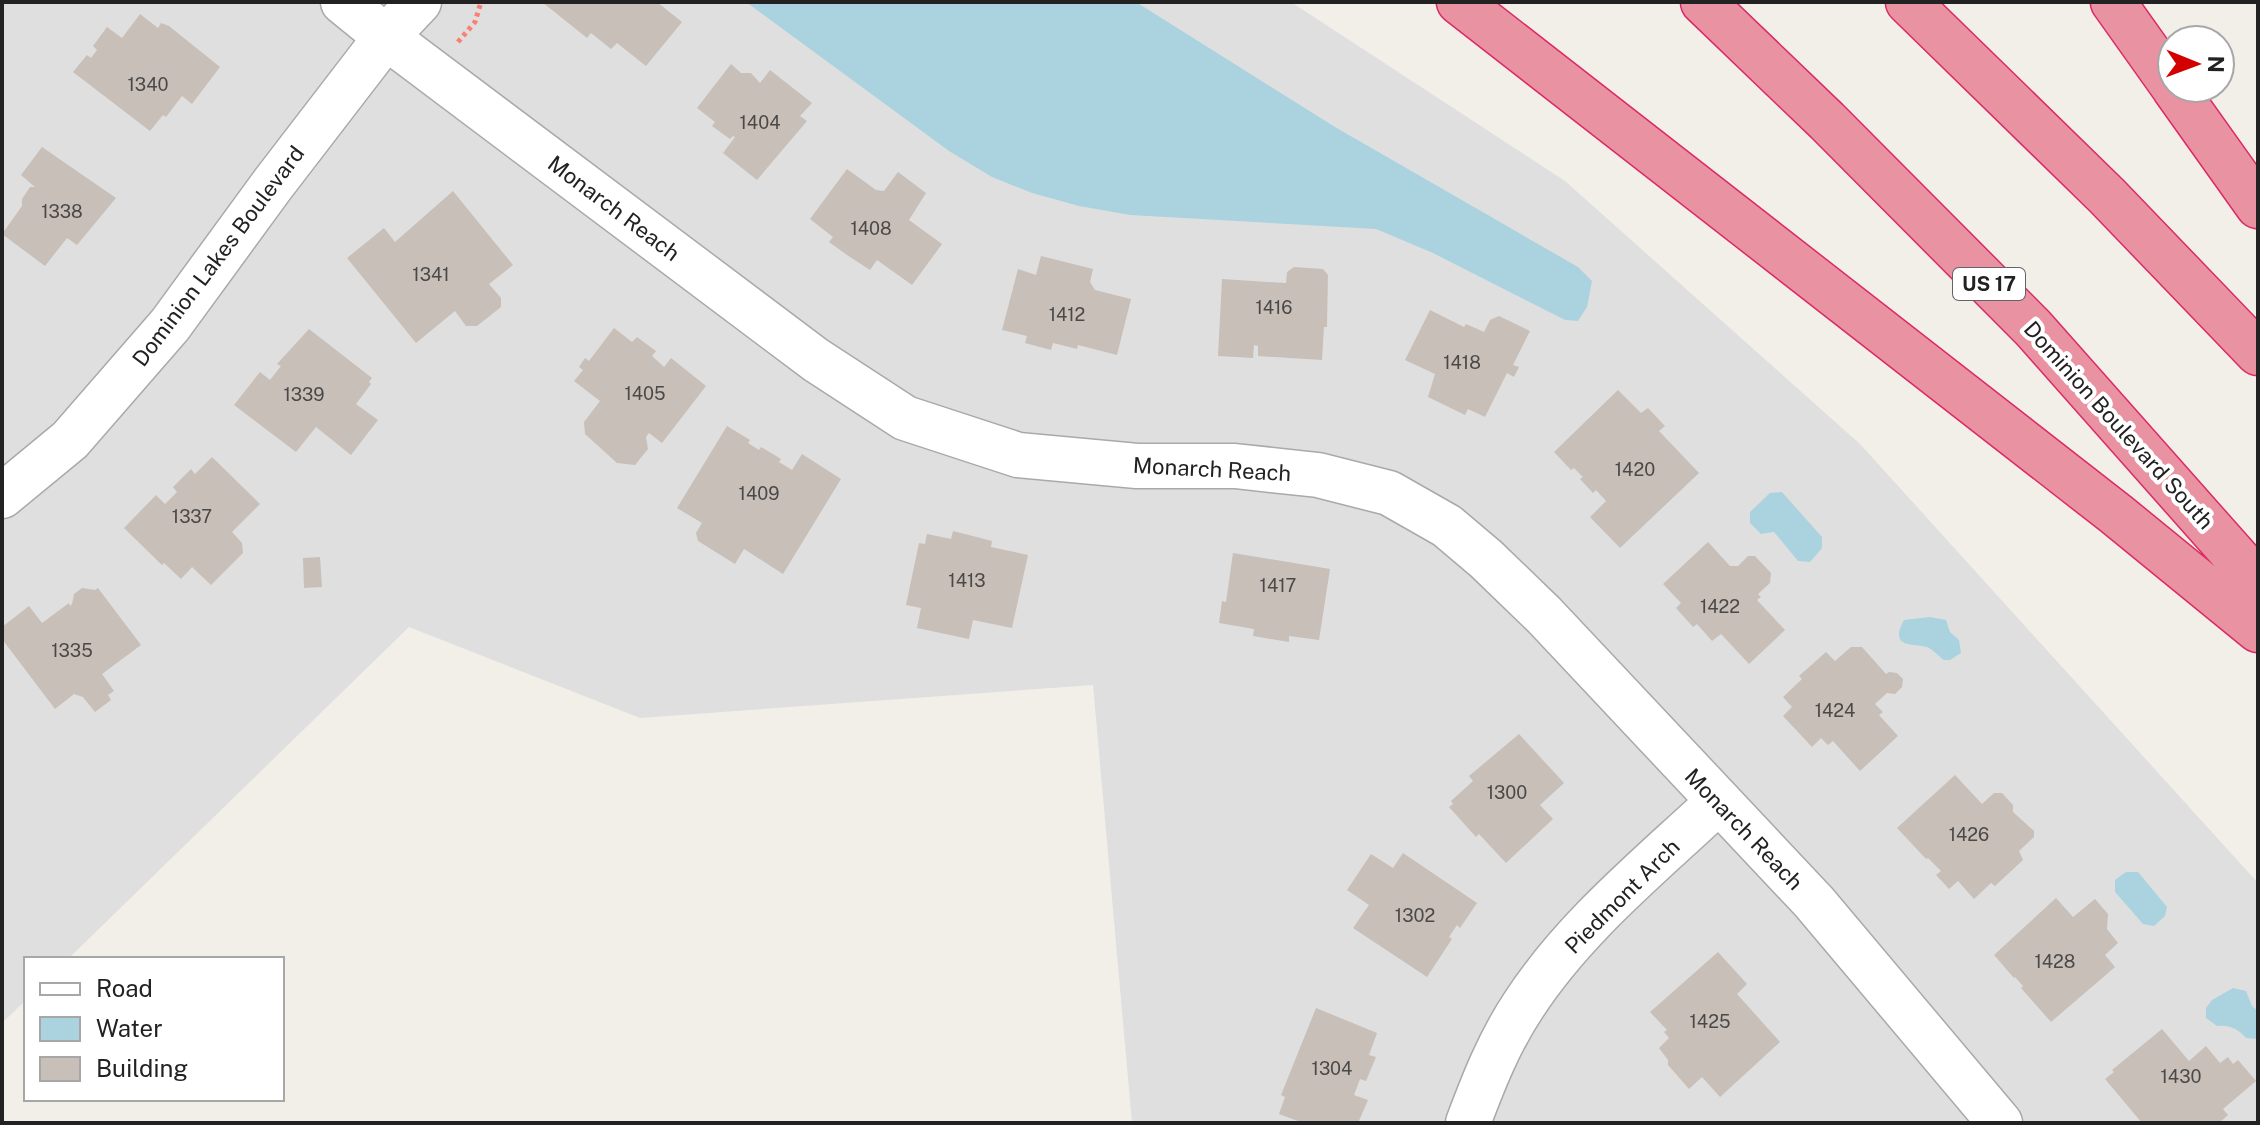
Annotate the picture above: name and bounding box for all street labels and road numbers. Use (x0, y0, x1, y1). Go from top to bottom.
street label: Dominion Lakes Boulevard (127, 141, 309, 371)
street label: Monarch Reach (543, 150, 685, 266)
road number: US 17 (1953, 268, 2025, 300)
street label: Dominion Boulevard South (2019, 316, 2219, 534)
street label: Monarch Reach (1132, 452, 1292, 486)
street label: Monarch Reach (1680, 763, 1808, 895)
street label: Piedmont Arch (1559, 833, 1685, 959)

